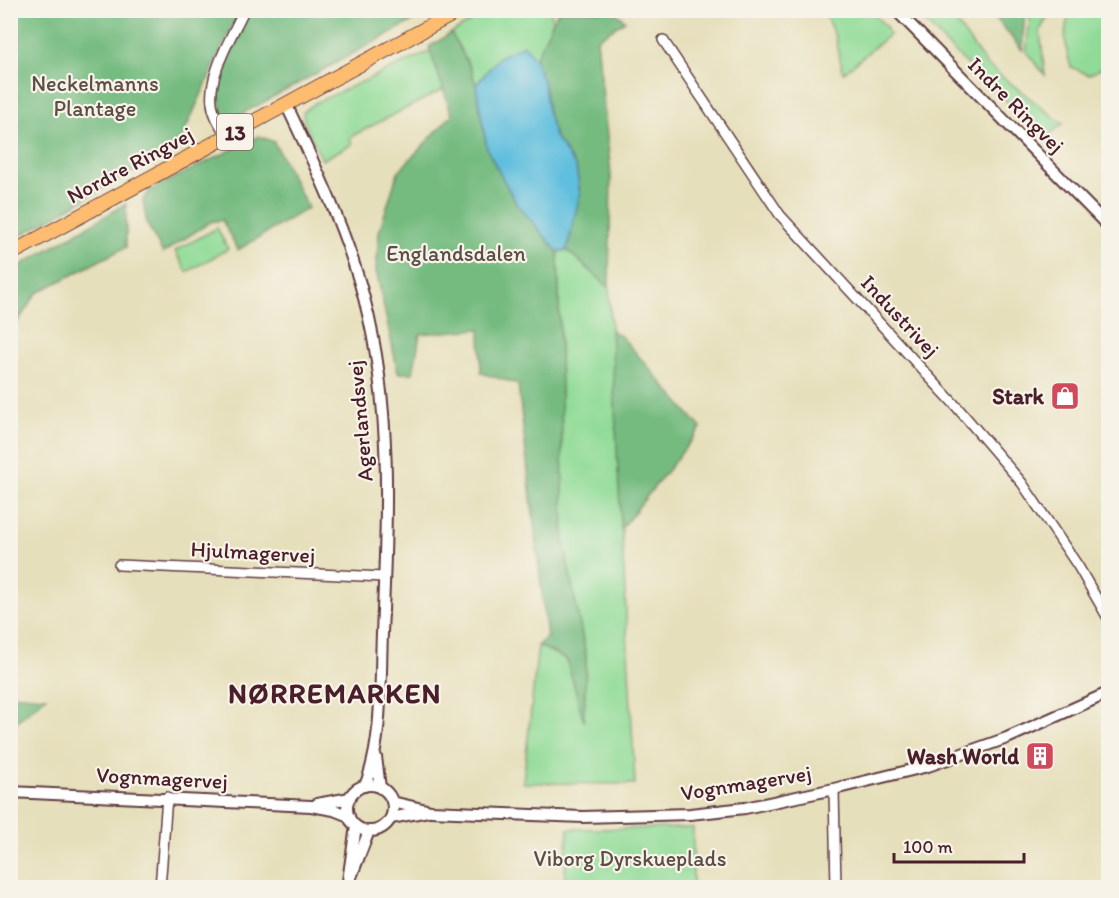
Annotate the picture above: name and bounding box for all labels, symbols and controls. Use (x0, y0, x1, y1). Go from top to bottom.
street label: Indre Ringvej (962, 51, 1070, 159)
park label: Neckelmanns Plantage (31, 70, 159, 122)
road number: 13 (217, 114, 253, 150)
street label: Nordre Ringvej (62, 120, 198, 210)
park label: Englandsdalen (386, 240, 526, 267)
street label: Industrivej (855, 269, 945, 363)
street label: Agerlandsvej (341, 359, 379, 483)
shop icon: Stark (1049, 380, 1081, 412)
place label: Stark (992, 383, 1045, 410)
street label: Hjulmagervej (190, 535, 316, 569)
district label: NØRREMARKEN (228, 676, 442, 710)
building icon: Wash World (1024, 740, 1056, 772)
place label: Wash World (907, 743, 1019, 770)
street label: Vognmagervej (679, 759, 813, 807)
street label: Vognmagervej (95, 761, 229, 795)
scale bar (894, 826, 1024, 864)
text: 100 m (903, 836, 953, 858)
park label: Viborg Dyrskueplads (533, 845, 727, 872)

